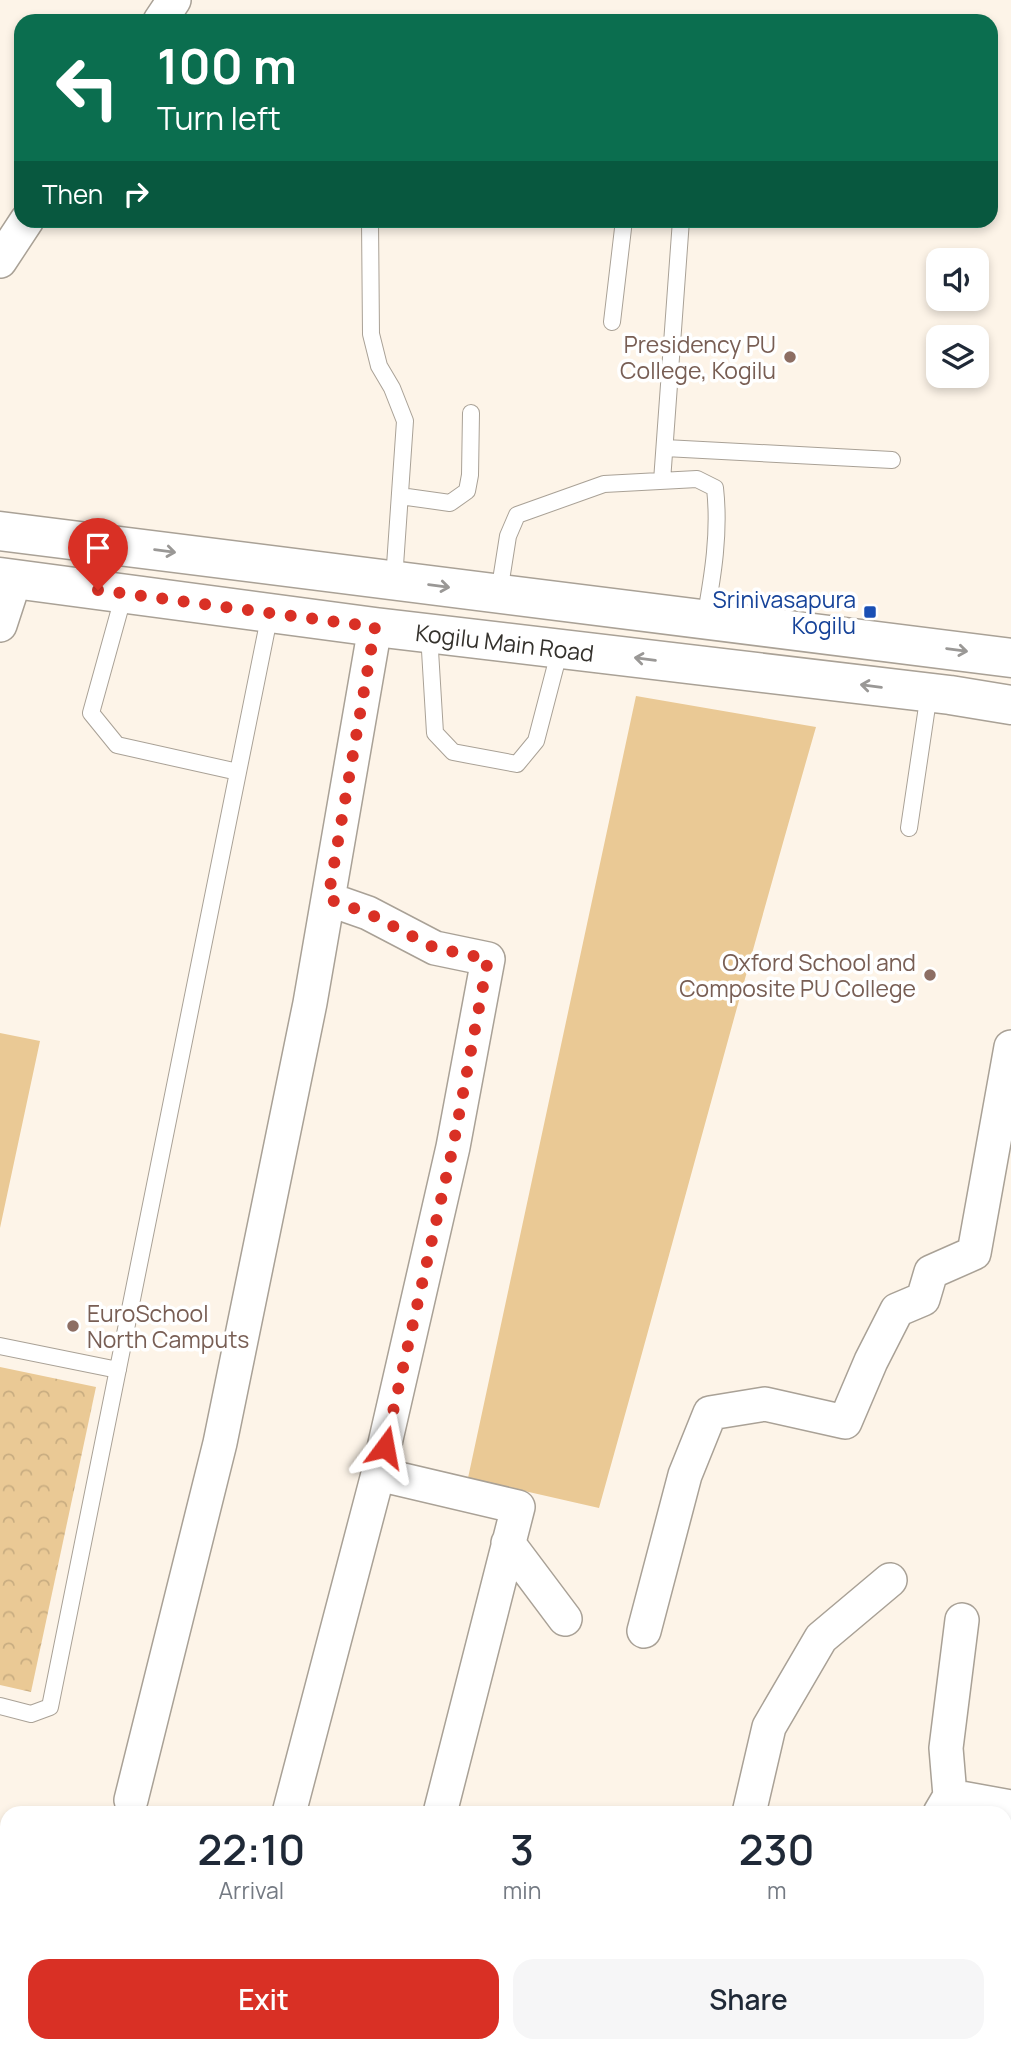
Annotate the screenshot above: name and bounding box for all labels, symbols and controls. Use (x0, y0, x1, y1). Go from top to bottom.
text: 100 m (157, 32, 297, 99)
icon: left (42, 42, 133, 133)
text: Turn left (157, 96, 281, 140)
icon: right (117, 175, 155, 213)
text: Then (42, 176, 103, 212)
map controls (926, 248, 989, 388)
button: sound (926, 248, 989, 311)
button: layers (926, 325, 989, 388)
place label: Presidency PU College, Kogilu (620, 328, 776, 386)
marker: Presidency PU College, Kogilu (782, 349, 798, 365)
pin (68, 518, 128, 590)
icon: arrive (79, 529, 117, 567)
one-way arrow (153, 545, 176, 558)
one-way arrow (427, 579, 450, 592)
place label: Srinivasapura Kogilu (713, 583, 856, 641)
marker: Srinivasapura Kogilu (862, 604, 878, 620)
street label: Kogilu Main Road (414, 616, 596, 669)
one-way arrow (945, 644, 968, 657)
one-way arrow (634, 653, 656, 666)
one-way arrow (860, 679, 882, 692)
place label: Oxford School and Composite PU College (679, 946, 916, 1004)
marker: Oxford School and Composite PU College (922, 967, 938, 983)
place label: EuroSchool North Camputs (87, 1297, 249, 1355)
marker: EuroSchool North Camputs (65, 1318, 81, 1334)
position arrow (348, 1410, 422, 1484)
text: 22:10 (198, 1820, 305, 1878)
text: 3 (510, 1820, 534, 1878)
text: 230 (739, 1820, 814, 1878)
text: Arrival (219, 1874, 284, 1906)
text: min (503, 1874, 541, 1906)
text: m (767, 1874, 786, 1906)
button: Exit (28, 1959, 499, 2039)
button: Share (513, 1959, 984, 2039)

